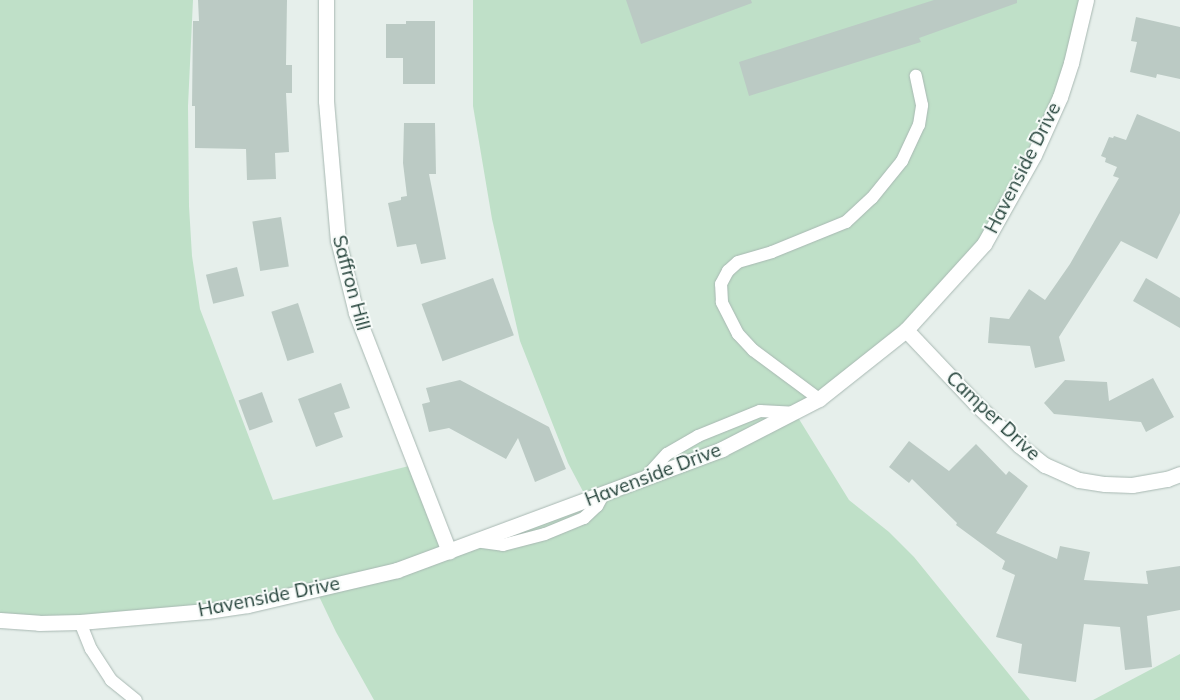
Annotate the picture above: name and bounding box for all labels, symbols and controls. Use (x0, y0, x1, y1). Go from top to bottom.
street label: Havenside Drive (980, 99, 1066, 237)
street label: Saffron Hill (327, 233, 375, 333)
street label: Camper Drive (941, 367, 1045, 465)
street label: Havenside Drive (582, 439, 724, 511)
street label: Havenside Drive (196, 572, 342, 622)

